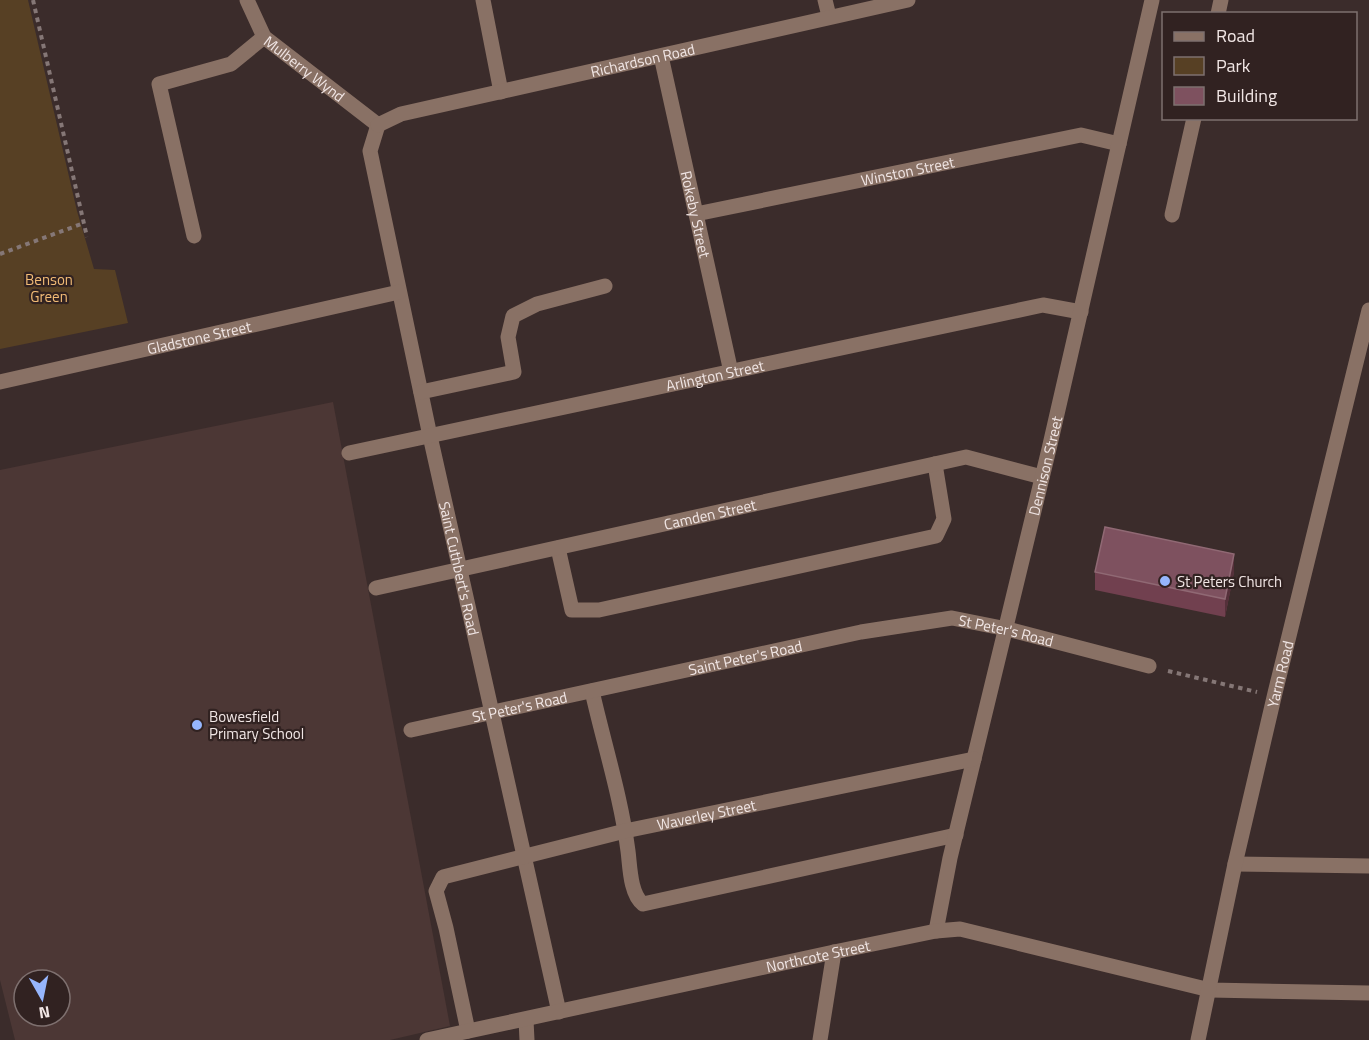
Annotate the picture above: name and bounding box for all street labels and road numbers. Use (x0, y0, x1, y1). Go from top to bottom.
street label: Mulberry Wynd (259, 30, 350, 107)
street label: Richardson Road (588, 37, 697, 83)
street label: Winston Street (859, 150, 957, 191)
street label: Rokeby Street (675, 168, 717, 261)
street label: Gladstone Street (145, 314, 254, 360)
street label: Arlington Street (663, 353, 767, 397)
street label: Dennison Street (1022, 413, 1068, 518)
street label: Camden Street (662, 492, 759, 535)
street label: Saint Cuthbert's Road (433, 499, 486, 637)
street label: St Peter's Road (957, 608, 1056, 652)
street label: Saint Peter's Road (686, 634, 804, 681)
street label: Yarm Road (1260, 638, 1299, 710)
street label: St Peter's Road (470, 685, 569, 728)
street label: Waverley Street (655, 793, 759, 836)
street label: Northcote Street (764, 933, 873, 978)

